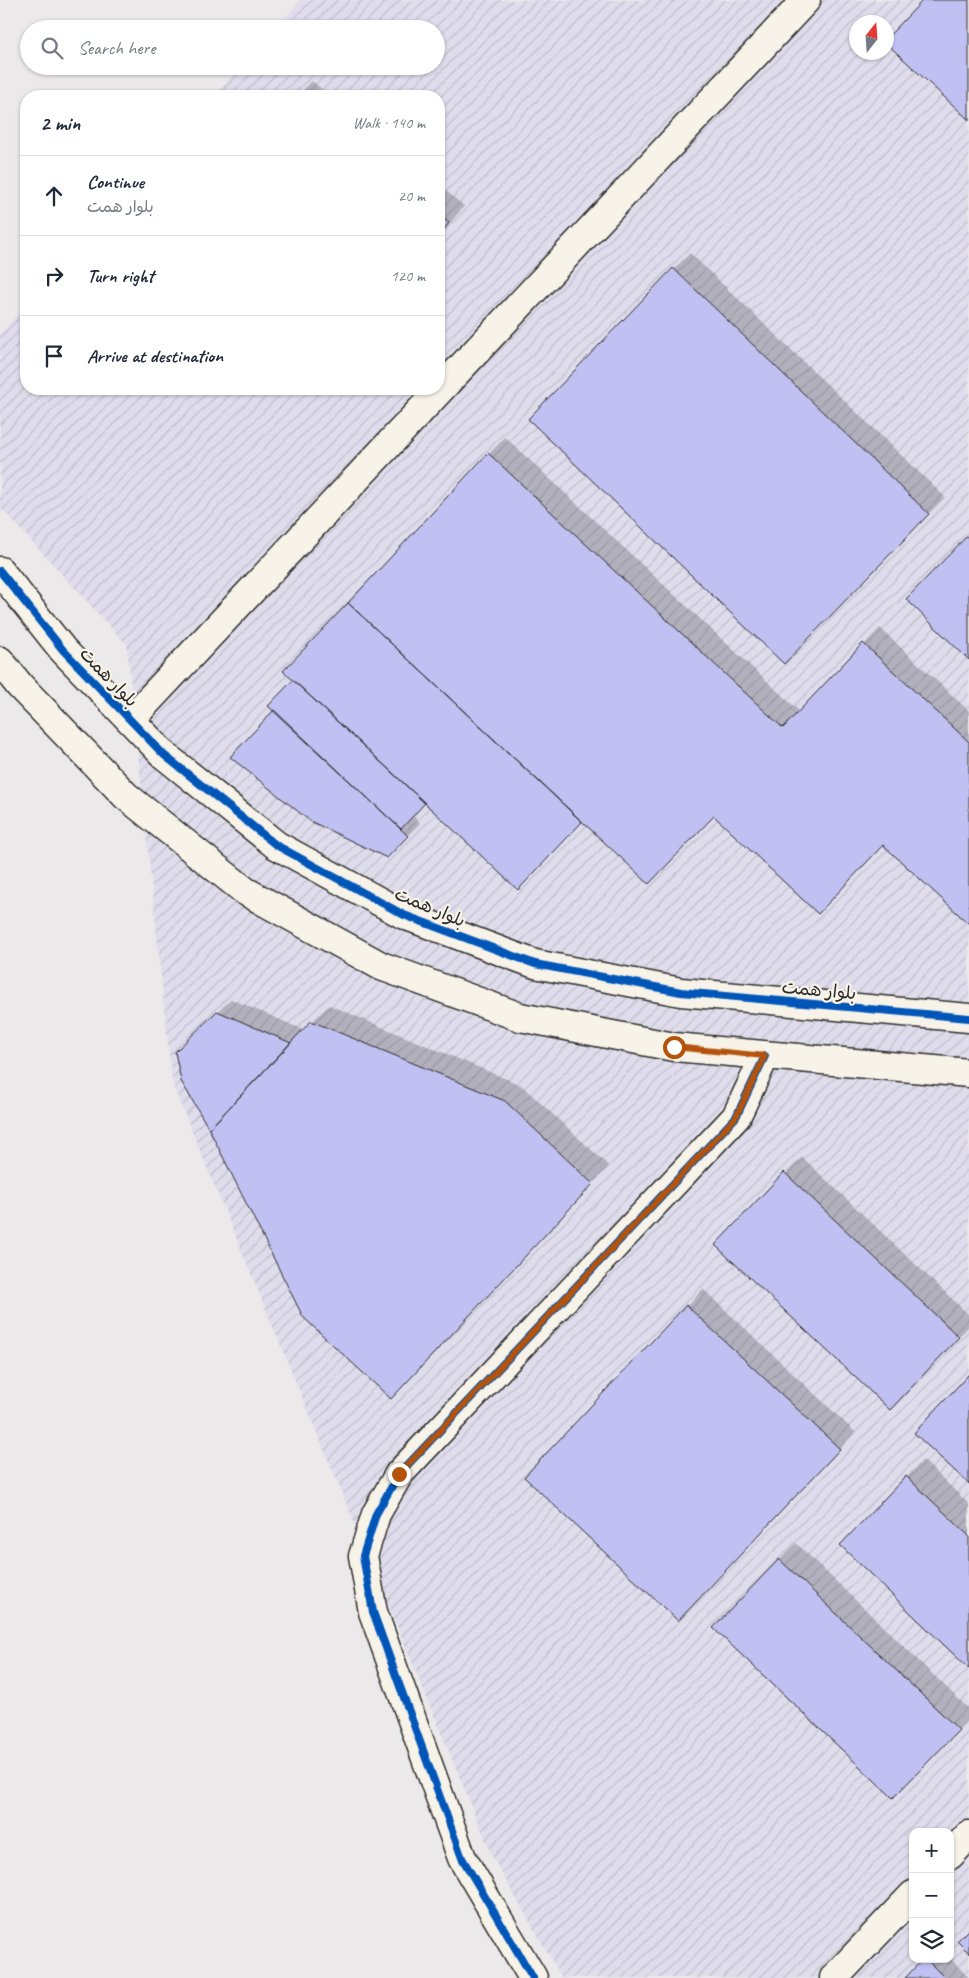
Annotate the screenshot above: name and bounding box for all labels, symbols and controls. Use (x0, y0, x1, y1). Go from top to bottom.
north arrow (849, 15, 894, 60)
search box (20, 20, 445, 75)
icon: search (38, 34, 66, 62)
text: Search here (78, 36, 155, 60)
text: 2 min (40, 110, 80, 136)
text: Walk · 140 m (353, 113, 425, 133)
text: Continue (87, 170, 144, 194)
icon: ahead (40, 182, 68, 210)
text: 20 m (398, 186, 425, 206)
text: بلوار همت (87, 197, 154, 217)
icon: right (40, 262, 68, 290)
text: Turn right (87, 264, 154, 288)
text: 120 m (391, 266, 425, 286)
icon: arrive (40, 342, 68, 370)
text: Arrive at destination (87, 344, 223, 368)
street label: بلوار همت (75, 642, 143, 712)
street label: بلوار همت (391, 882, 469, 932)
street label: بلوار همت (781, 976, 857, 1004)
route start (663, 1036, 686, 1059)
route end (388, 1463, 411, 1486)
map controls (909, 1828, 954, 1963)
button: + (909, 1828, 954, 1873)
button: − (909, 1873, 954, 1918)
button: layers (909, 1918, 954, 1963)

